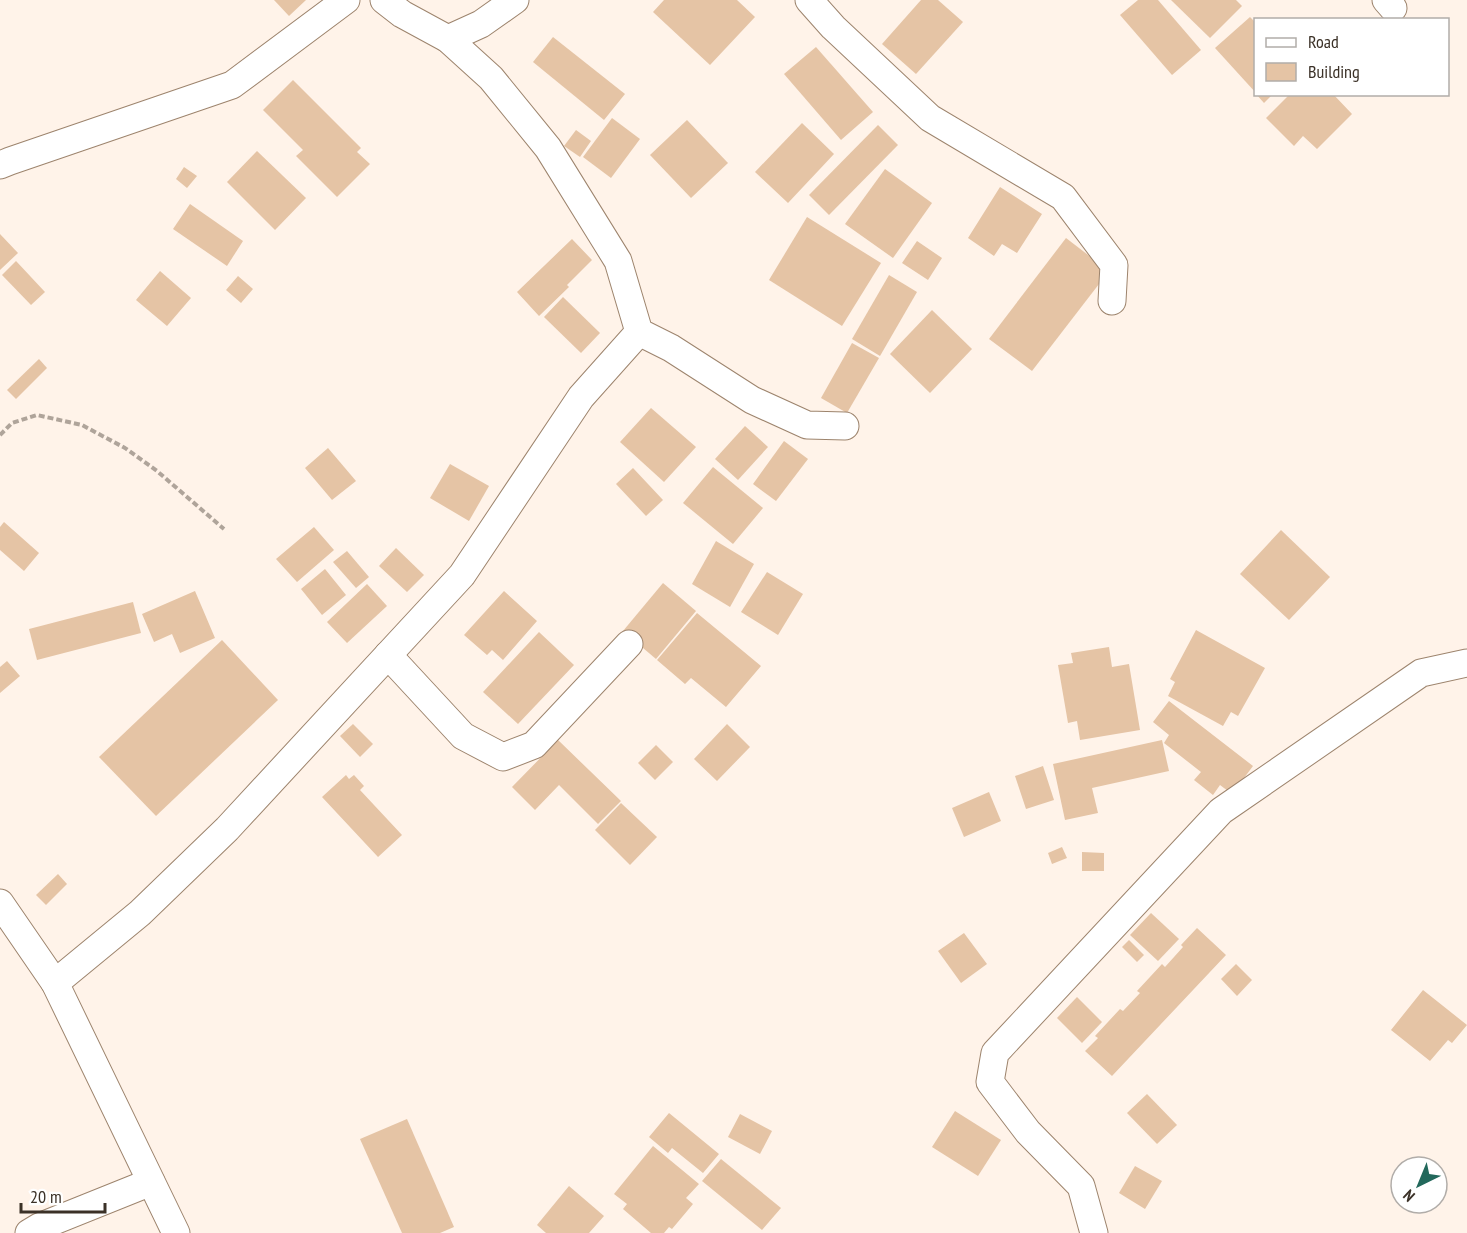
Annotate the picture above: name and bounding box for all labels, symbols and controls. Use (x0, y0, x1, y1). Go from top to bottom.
legend (1254, 18, 1449, 96)
text: Road (1308, 30, 1339, 53)
text: Building (1308, 60, 1360, 83)
north arrow (1389, 1155, 1449, 1215)
scale bar (21, 1176, 105, 1214)
text: 20 m (30, 1185, 62, 1208)
text: N (1399, 1186, 1419, 1206)

